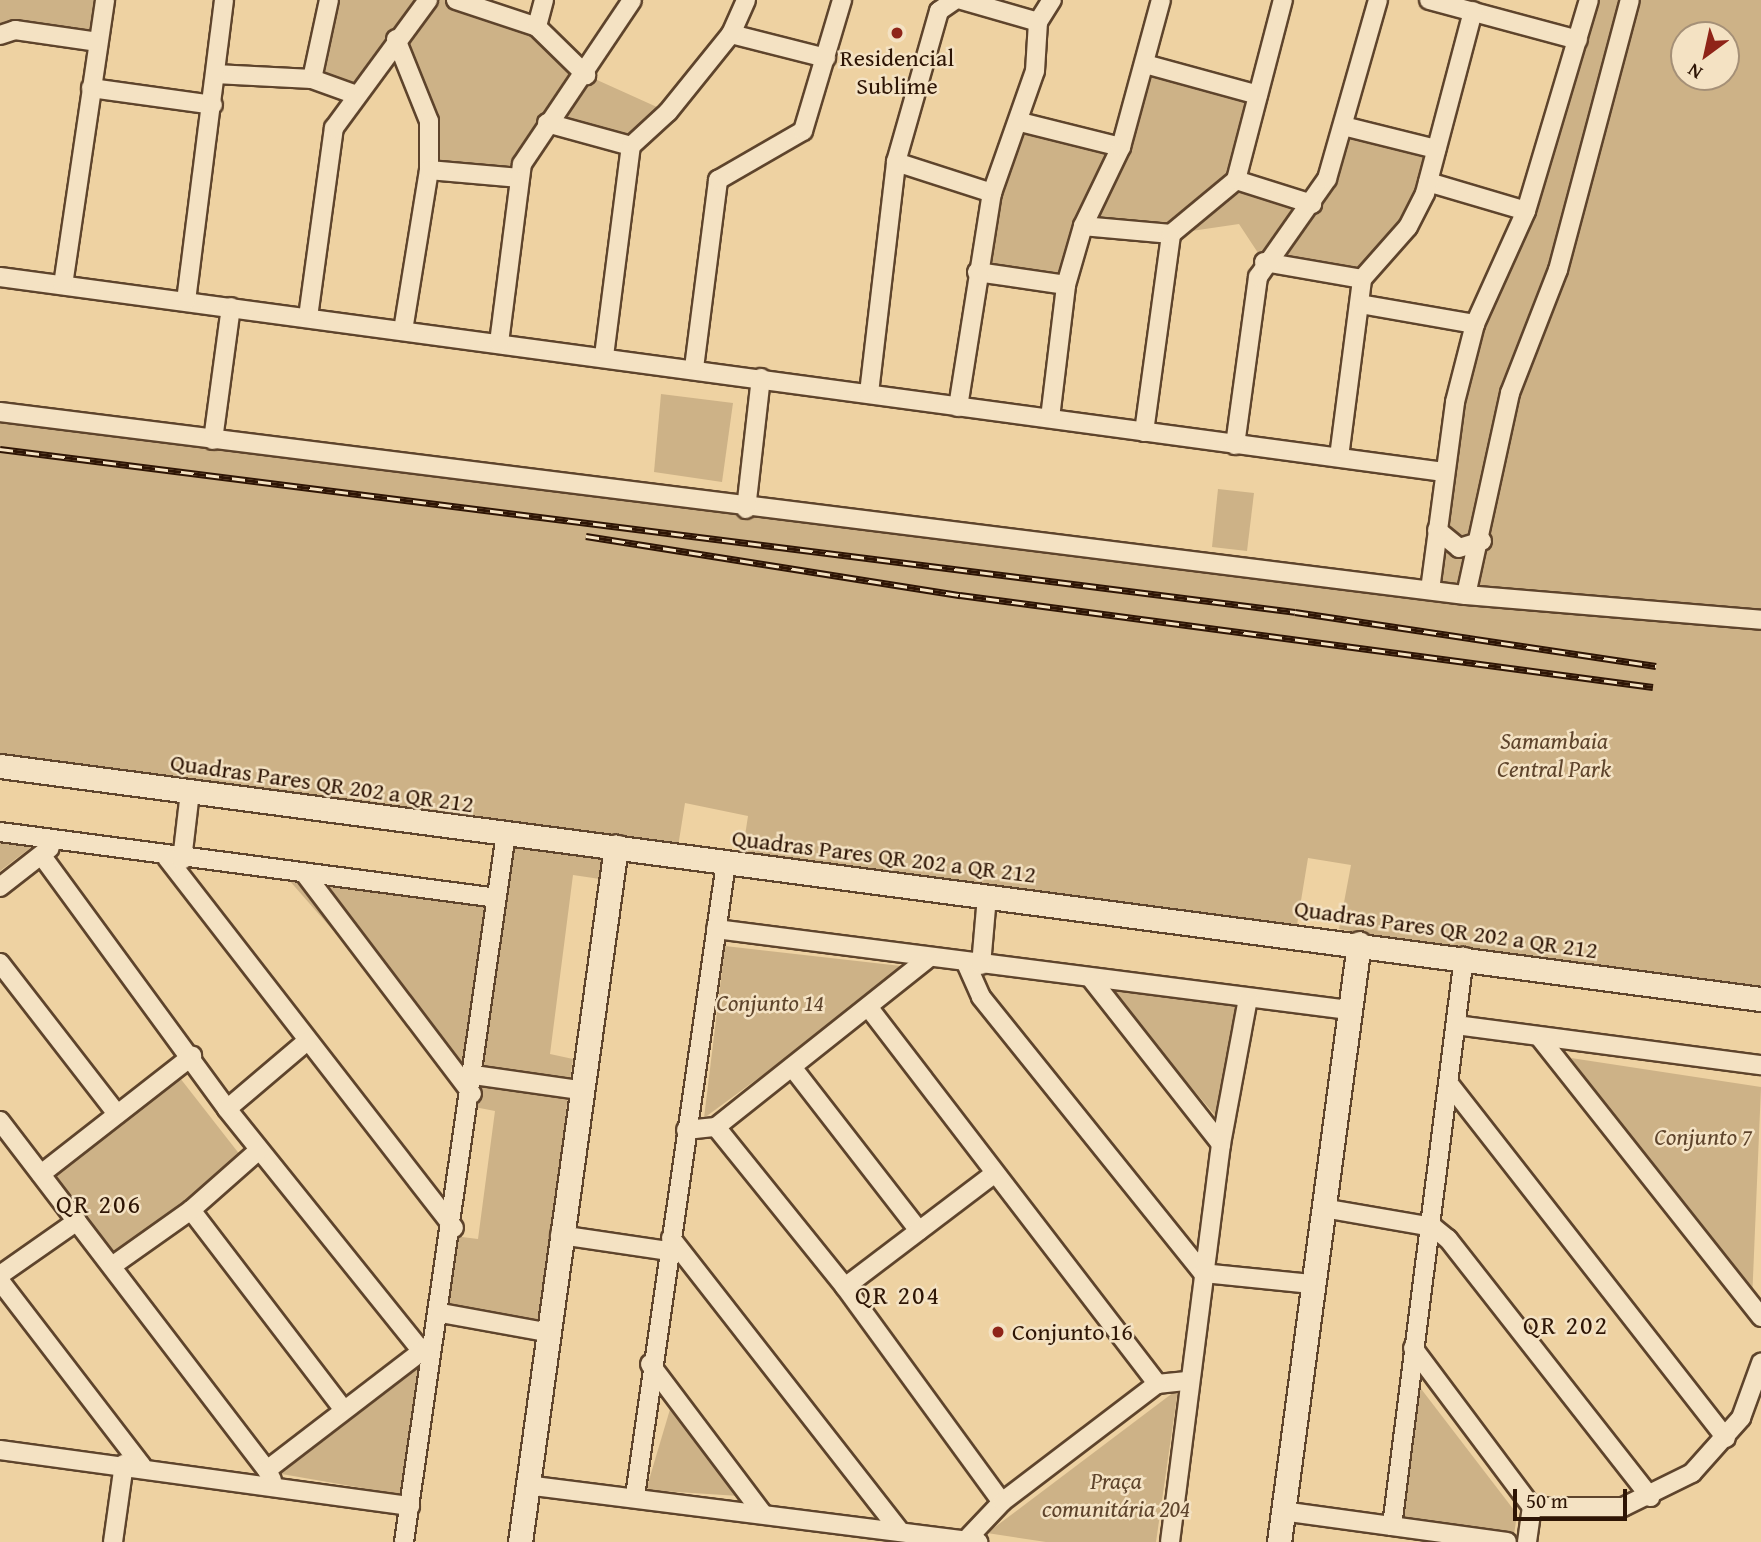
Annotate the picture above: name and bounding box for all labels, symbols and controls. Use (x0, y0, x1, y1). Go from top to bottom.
north arrow (1670, 21, 1740, 91)
marker: Residencial Sublime (889, 25, 905, 41)
place label: Residencial Sublime (840, 44, 954, 100)
text: N (1682, 57, 1708, 87)
park label: Samambaia Central Park (1497, 727, 1611, 783)
street label: Quadras Pares QR 202 a QR 212 (168, 747, 476, 819)
street label: Quadras Pares QR 202 a QR 212 (730, 823, 1038, 889)
street label: Quadras Pares QR 202 a QR 212 (1292, 893, 1600, 965)
park label: Conjunto 14 (716, 989, 824, 1017)
park label: Conjunto 7 (1654, 1123, 1752, 1151)
district label: QR 206 (57, 1188, 141, 1220)
district label: QR 204 (856, 1279, 940, 1311)
district label: QR 202 (1524, 1309, 1608, 1341)
place label: Conjunto 16 (1012, 1318, 1133, 1346)
marker: Conjunto 16 (990, 1324, 1006, 1340)
park label: Praça comunitária 204 (1042, 1467, 1190, 1523)
scale bar (1516, 1476, 1630, 1520)
text: 50 m (1526, 1485, 1568, 1516)

